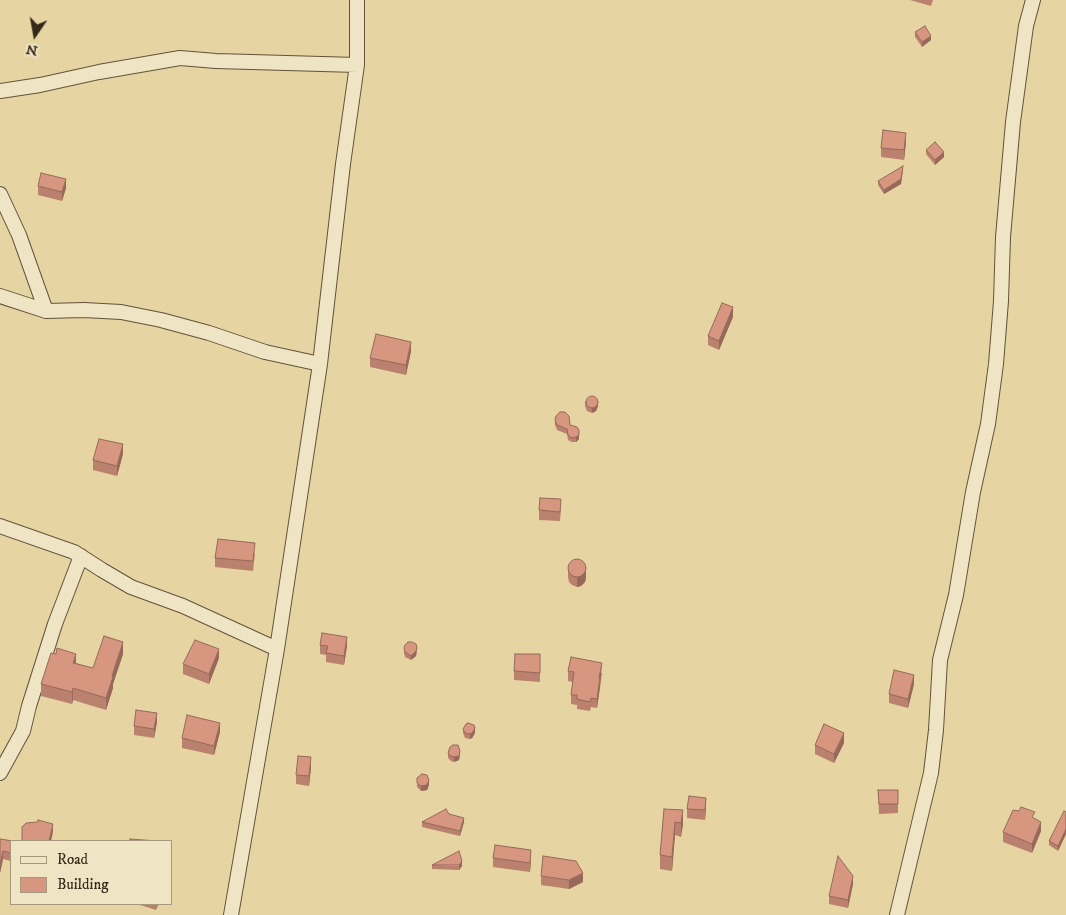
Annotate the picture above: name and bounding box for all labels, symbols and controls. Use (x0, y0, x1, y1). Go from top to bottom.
north arrow (10, 10, 60, 60)
text: N (24, 40, 39, 60)
legend (10, 840, 172, 905)
text: Road (57, 850, 88, 869)
text: Building (57, 875, 109, 894)

